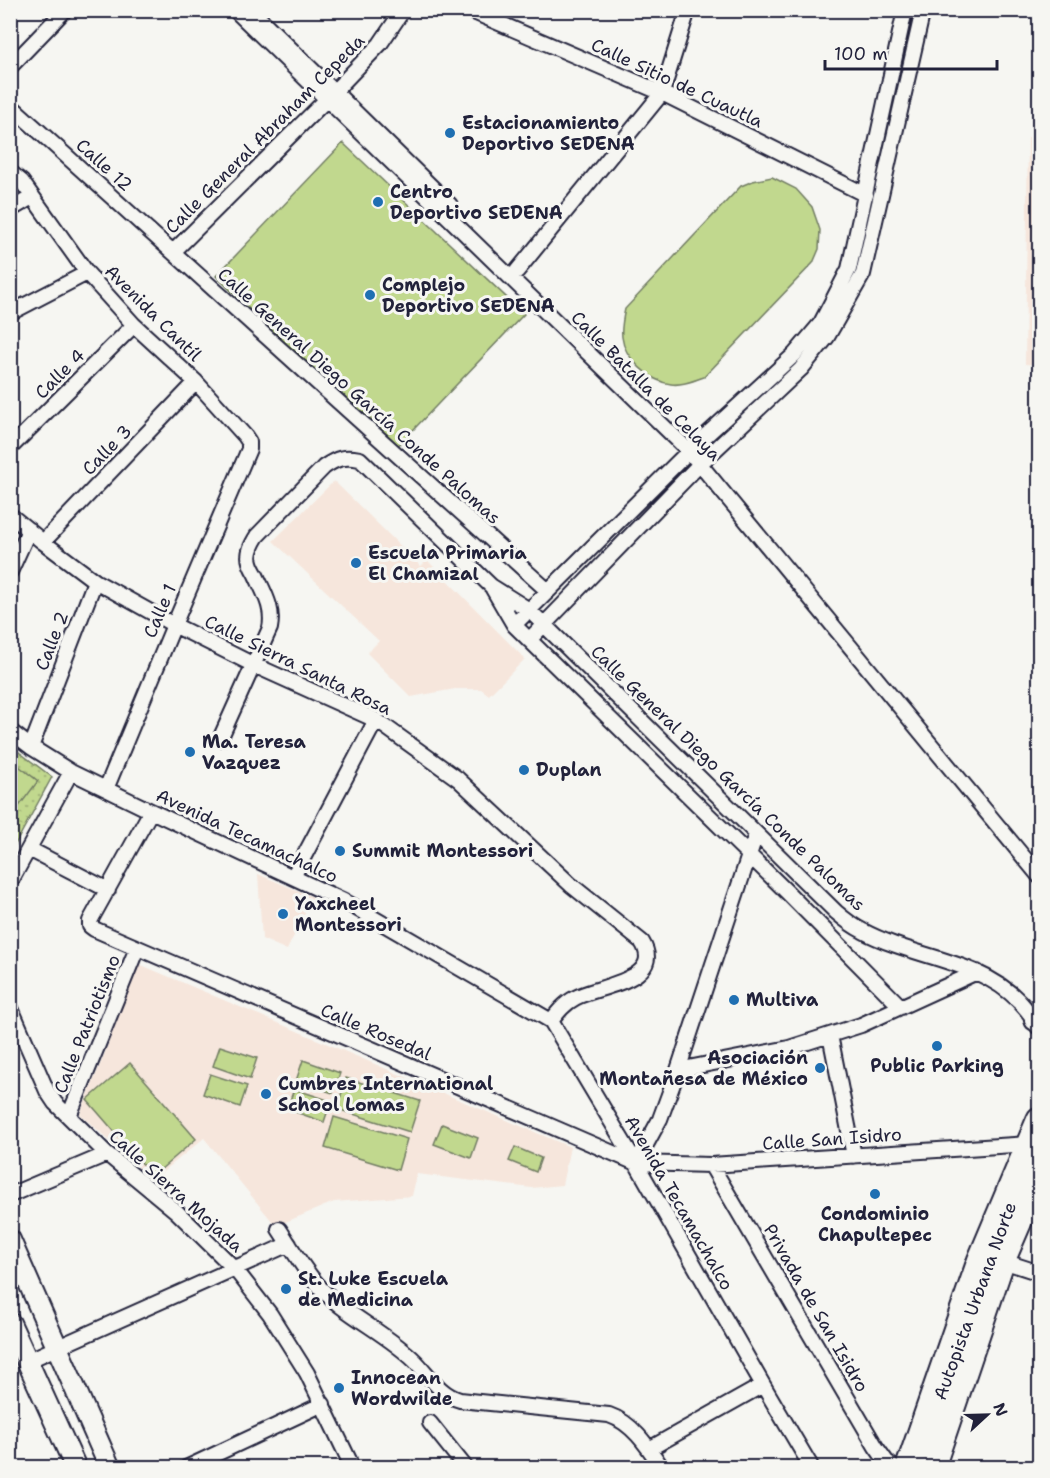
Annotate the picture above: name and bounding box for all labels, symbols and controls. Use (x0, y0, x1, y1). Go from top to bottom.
street label: Calle General Abraham Cepeda (160, 29, 370, 239)
street label: Calle Sitio de Cuautla (587, 33, 767, 133)
scale bar (825, 33, 998, 71)
text: 100 m (834, 42, 888, 66)
place label: Estacionamiento Deportivo SEDENA (462, 111, 635, 156)
marker: Estacionamiento Deportivo SEDENA (443, 126, 457, 140)
street label: Calle 12 (71, 133, 137, 197)
place label: Centro Deportivo SEDENA (390, 180, 563, 225)
marker: Centro Deportivo SEDENA (371, 195, 385, 209)
street label: Avenida Cantíl (99, 259, 207, 367)
street label: Calle General Diego García Conde Palomas (212, 262, 506, 530)
place label: Complejo Deportivo SEDENA (382, 273, 555, 318)
marker: Complejo Deportivo SEDENA (363, 288, 377, 302)
street label: Calle Batalla de Celaya (566, 306, 726, 466)
street label: Calle 4 (30, 344, 90, 404)
street label: Calle 3 (77, 420, 137, 480)
place label: Escuela Primaria El Chamizal (368, 541, 528, 586)
marker: Escuela Primaria El Chamizal (349, 556, 363, 570)
street label: Calle 1 (138, 580, 182, 642)
street label: Calle 2 (30, 608, 74, 674)
street label: Calle Sierra Santa Rosa (201, 609, 395, 721)
street label: Calle General Diego García Conde Palomas (586, 640, 870, 916)
place label: Ma. Teresa Vazquez (202, 730, 307, 775)
marker: Ma. Teresa Vazquez (183, 745, 197, 759)
place label: Duplan (536, 758, 602, 782)
marker: Duplan (517, 763, 531, 777)
street label: Avenida Tecamachalco (152, 783, 342, 889)
place label: Summit Montessori (352, 839, 533, 863)
marker: Summit Montessori (333, 844, 347, 858)
place label: Yaxcheel Montessori (295, 892, 402, 937)
marker: Yaxcheel Montessori (276, 907, 290, 921)
street label: Calle Patriotismo (48, 951, 126, 1097)
place label: Multiva (746, 988, 819, 1012)
marker: Multiva (727, 993, 741, 1007)
street label: Calle Rosedal (317, 998, 436, 1066)
marker: Public Parking (930, 1039, 944, 1053)
place label: Asociación Montañesa de México (599, 1046, 808, 1091)
place label: Public Parking (870, 1054, 1004, 1078)
marker: Asociación Montañesa de México (813, 1061, 827, 1075)
place label: Cumbres International School Lomas (278, 1072, 493, 1117)
marker: Cumbres International School Lomas (259, 1087, 273, 1101)
street label: Avenida Tecamachalco (619, 1111, 739, 1295)
street label: Calle San Isidro (762, 1122, 902, 1156)
street label: Calle Sierra Mojada (104, 1124, 248, 1258)
marker: Condominio Chapultepec (868, 1187, 882, 1201)
street label: Autopista Urbana Norte (928, 1199, 1022, 1403)
place label: Condominio Chapultepec (818, 1202, 932, 1247)
street label: Privada de San Isidro (758, 1220, 874, 1396)
place label: St. Luke Escuela de Medicina (298, 1267, 449, 1312)
marker: St. Luke Escuela de Medicina (279, 1282, 293, 1296)
place label: Innocean Wordwilde (351, 1366, 453, 1411)
marker: Innocean Wordwilde (332, 1381, 346, 1395)
north arrow (957, 1385, 1017, 1445)
text: N (988, 1400, 1013, 1419)

